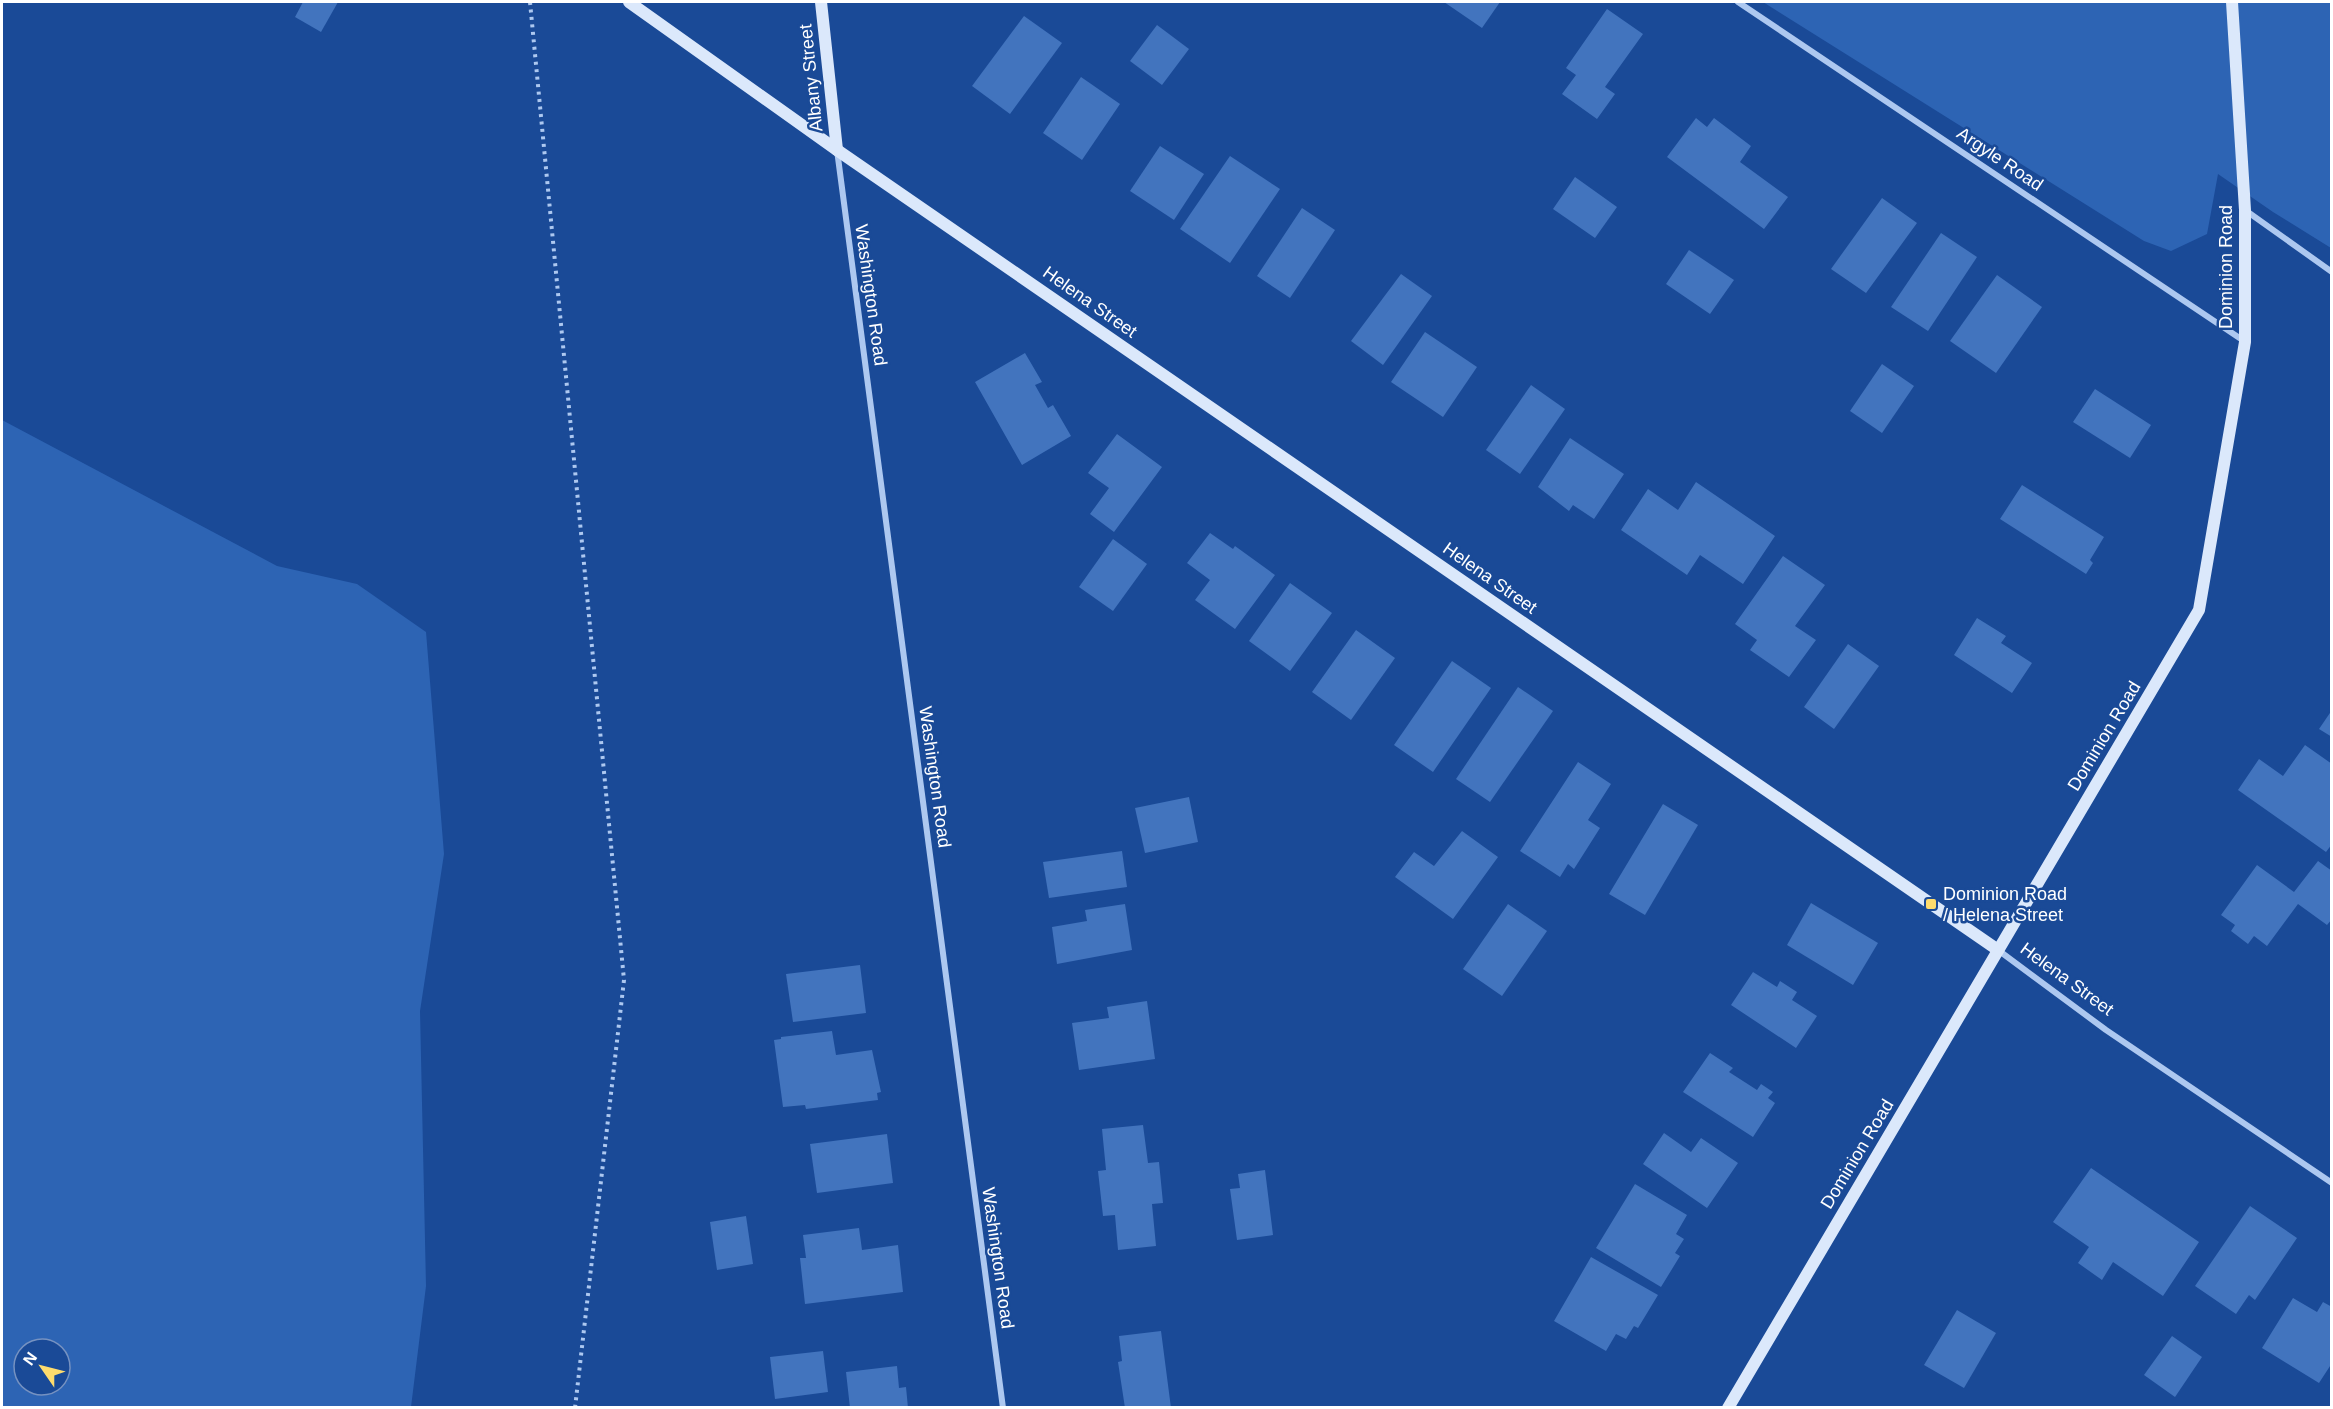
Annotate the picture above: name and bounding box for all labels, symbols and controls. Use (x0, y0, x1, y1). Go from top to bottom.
street label: Albany Street (795, 23, 827, 133)
street label: Argyle Road (1953, 123, 2047, 195)
street label: Dominion Road (2216, 205, 2236, 329)
street label: Washington Road (851, 223, 891, 367)
street label: Helena Street (1039, 262, 1141, 342)
street label: Helena Street (1439, 538, 1541, 618)
street label: Dominion Road (2063, 678, 2145, 794)
street label: Washington Road (915, 705, 955, 849)
place label: Dominion Road / Helena Street (1943, 884, 2067, 925)
marker: Dominion Road / Helena Street (1924, 897, 1938, 911)
street label: Helena Street (2017, 939, 2117, 1019)
street label: Dominion Road (1816, 1096, 1898, 1212)
street label: Washington Road (978, 1186, 1018, 1330)
north arrow (12, 1337, 72, 1397)
text: N (20, 1349, 40, 1368)

